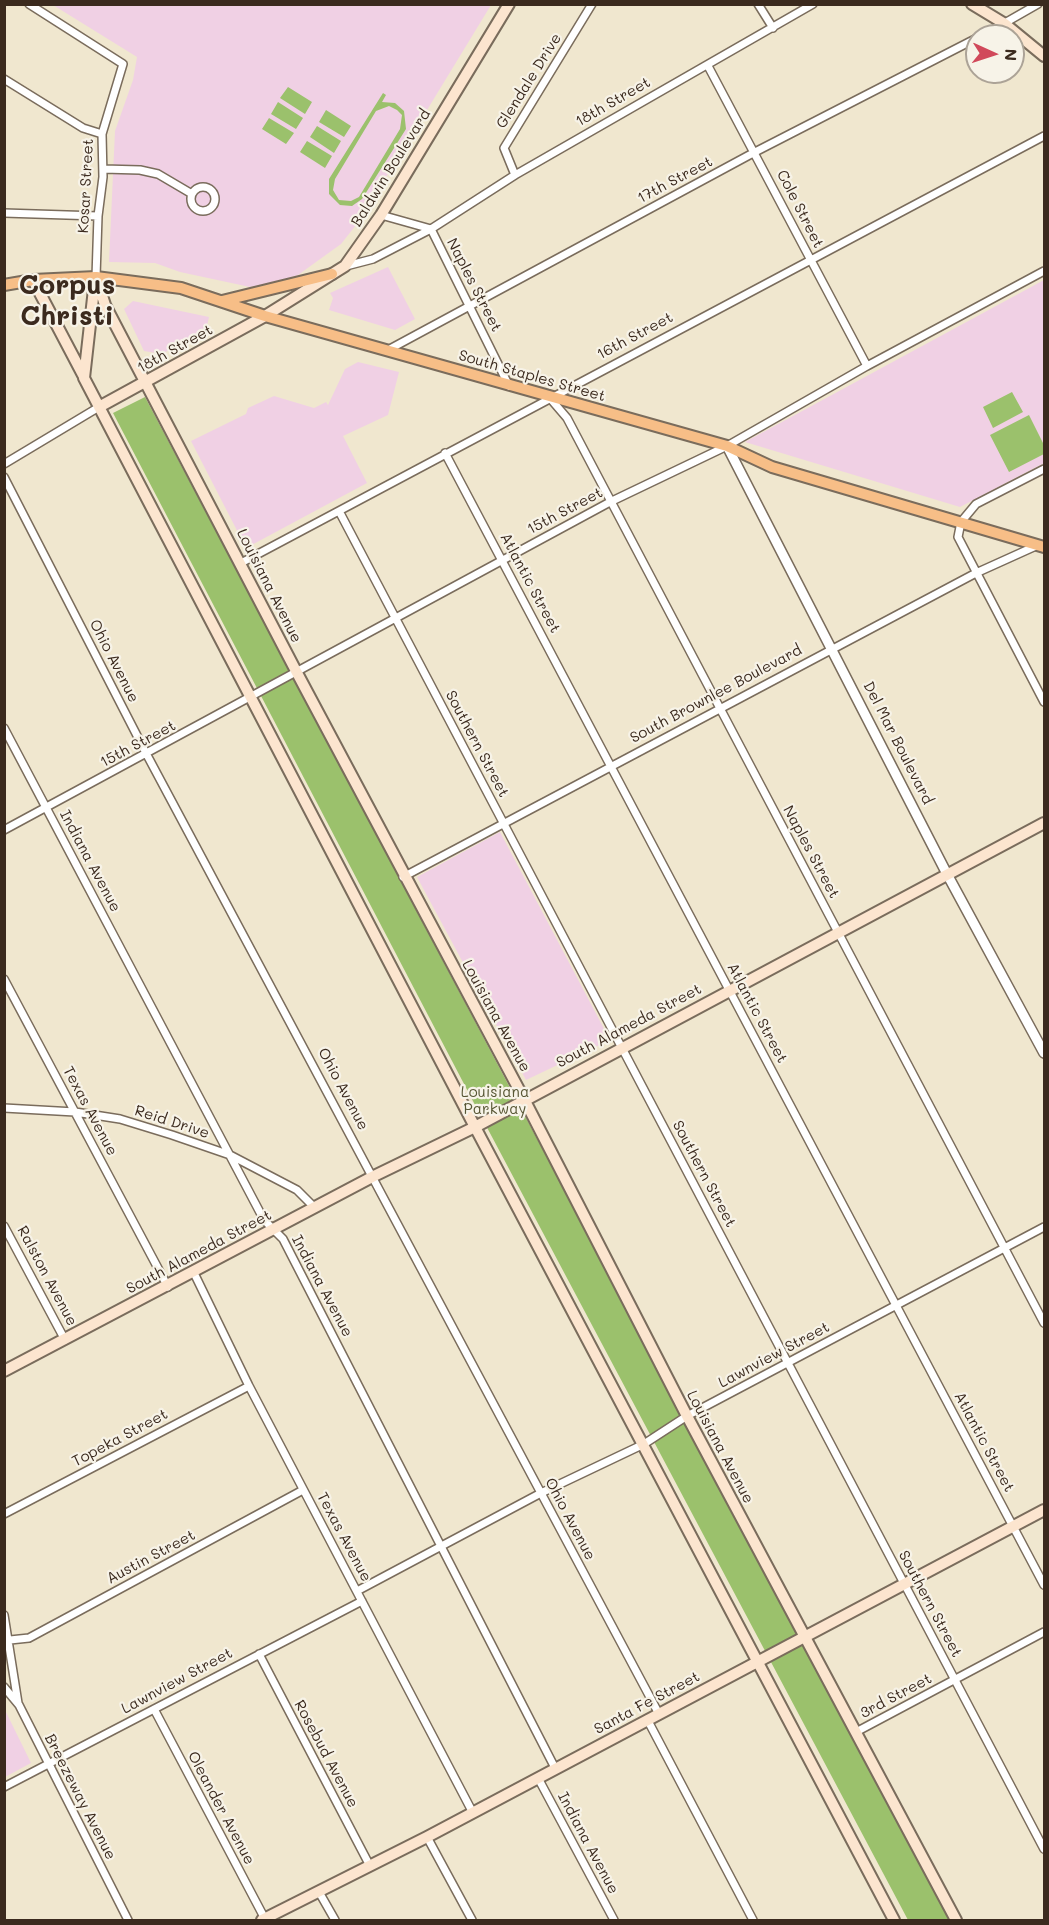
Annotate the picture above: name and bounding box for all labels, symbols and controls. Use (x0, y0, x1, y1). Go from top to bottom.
north arrow (965, 24, 1025, 84)
street label: Glendale Drive (493, 30, 565, 132)
text: N (1001, 48, 1022, 61)
street label: 18th Street (572, 73, 654, 131)
street label: Baldwin Boulevard (348, 106, 434, 230)
street label: Kosar Street (75, 138, 97, 234)
street label: 17th Street (634, 153, 716, 207)
street label: Cole Street (773, 167, 827, 251)
street label: Naples Street (443, 235, 505, 335)
district label: Corpus Christi (19, 270, 115, 333)
street label: 16th Street (594, 308, 676, 364)
street label: 18th Street (134, 321, 216, 377)
street label: South Staples Street (456, 346, 608, 406)
street label: 15th Street (524, 484, 606, 538)
street label: Louisiana Avenue (233, 526, 305, 646)
street label: Atlantic Street (496, 530, 564, 636)
street label: Ohio Avenue (85, 617, 143, 705)
street label: South Brownlee Boulevard (627, 641, 805, 747)
street label: Del Mar Boulevard (859, 679, 937, 807)
street label: Southern Street (441, 688, 513, 800)
street label: 15th Street (97, 717, 179, 771)
street label: Naples Street (779, 802, 843, 902)
street label: Indiana Avenue (56, 807, 124, 915)
street label: Louisiana Avenue (458, 957, 534, 1075)
street label: Atlantic Street (723, 960, 791, 1066)
street label: South Alameda Street (553, 980, 705, 1072)
street label: Ohio Avenue (314, 1045, 372, 1133)
street label: Texas Avenue (59, 1063, 121, 1159)
park label: Louisiana Parkway (461, 1083, 529, 1118)
street label: Reid Drive (132, 1101, 212, 1143)
street label: Southern Street (668, 1118, 740, 1230)
street label: South Alameda Street (123, 1206, 275, 1298)
street label: Ralston Avenue (13, 1223, 81, 1329)
street label: Indiana Avenue (288, 1232, 356, 1340)
street label: Lawnview Street (715, 1318, 833, 1392)
street label: Louisiana Avenue (683, 1388, 757, 1506)
street label: Atlantic Street (950, 1389, 1018, 1495)
street label: Topeka Street (69, 1405, 171, 1471)
street label: Ohio Avenue (541, 1475, 599, 1563)
street label: Texas Avenue (313, 1489, 375, 1585)
street label: Austin Street (104, 1526, 198, 1588)
street label: Southern Street (894, 1548, 966, 1660)
street label: Lawnview Street (118, 1644, 236, 1718)
street label: Santa Fe Street (591, 1668, 703, 1738)
street label: 3rd Street (857, 1670, 935, 1722)
street label: Rosebud Avenue (290, 1697, 362, 1811)
street label: Breezeway Avenue (41, 1731, 119, 1863)
street label: Oleander Avenue (184, 1748, 258, 1868)
street label: Indiana Avenue (554, 1789, 622, 1897)

